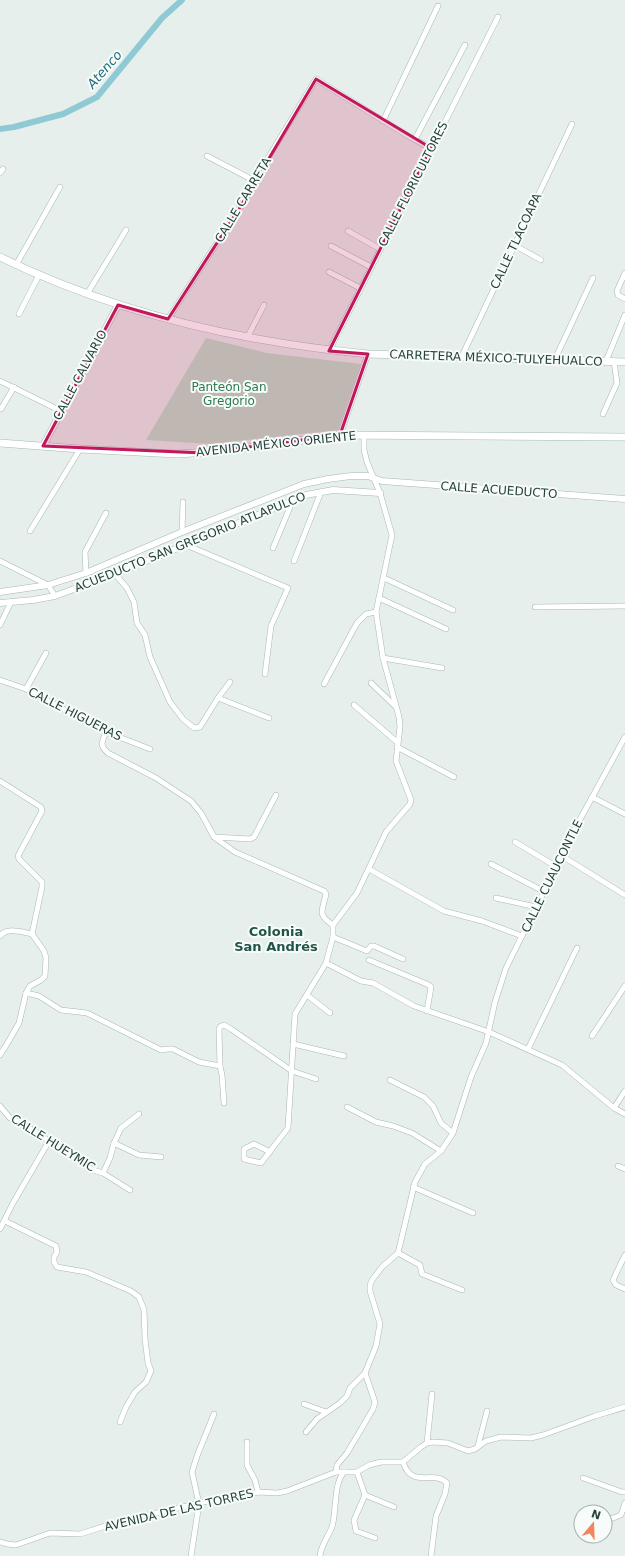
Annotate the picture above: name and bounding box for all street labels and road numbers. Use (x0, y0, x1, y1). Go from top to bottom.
street label: CALLE FLORICULTORES (375, 119, 451, 249)
street label: CALLE CARRETA (212, 154, 274, 245)
street label: CALLE TLACOAPA (488, 190, 545, 291)
street label: CALLE CALVARIO (50, 327, 110, 423)
street label: CARRETERA MÉXICO-TULYEHUALCO (389, 346, 603, 369)
street label: AVENIDA MÉXICO ORIENTE (195, 428, 357, 459)
street label: CALLE ACUEDUCTO (440, 479, 558, 501)
street label: ACUEDUCTO SAN GREGORIO ATLAPULCO (72, 489, 308, 595)
street label: CALLE HIGUERAS (26, 684, 124, 744)
street label: CALLE CUAUCONTLE (519, 817, 585, 935)
street label: CALLE HUEYMIC (8, 1112, 98, 1174)
street label: AVENIDA DE LAS TORRES (103, 1486, 255, 1534)

